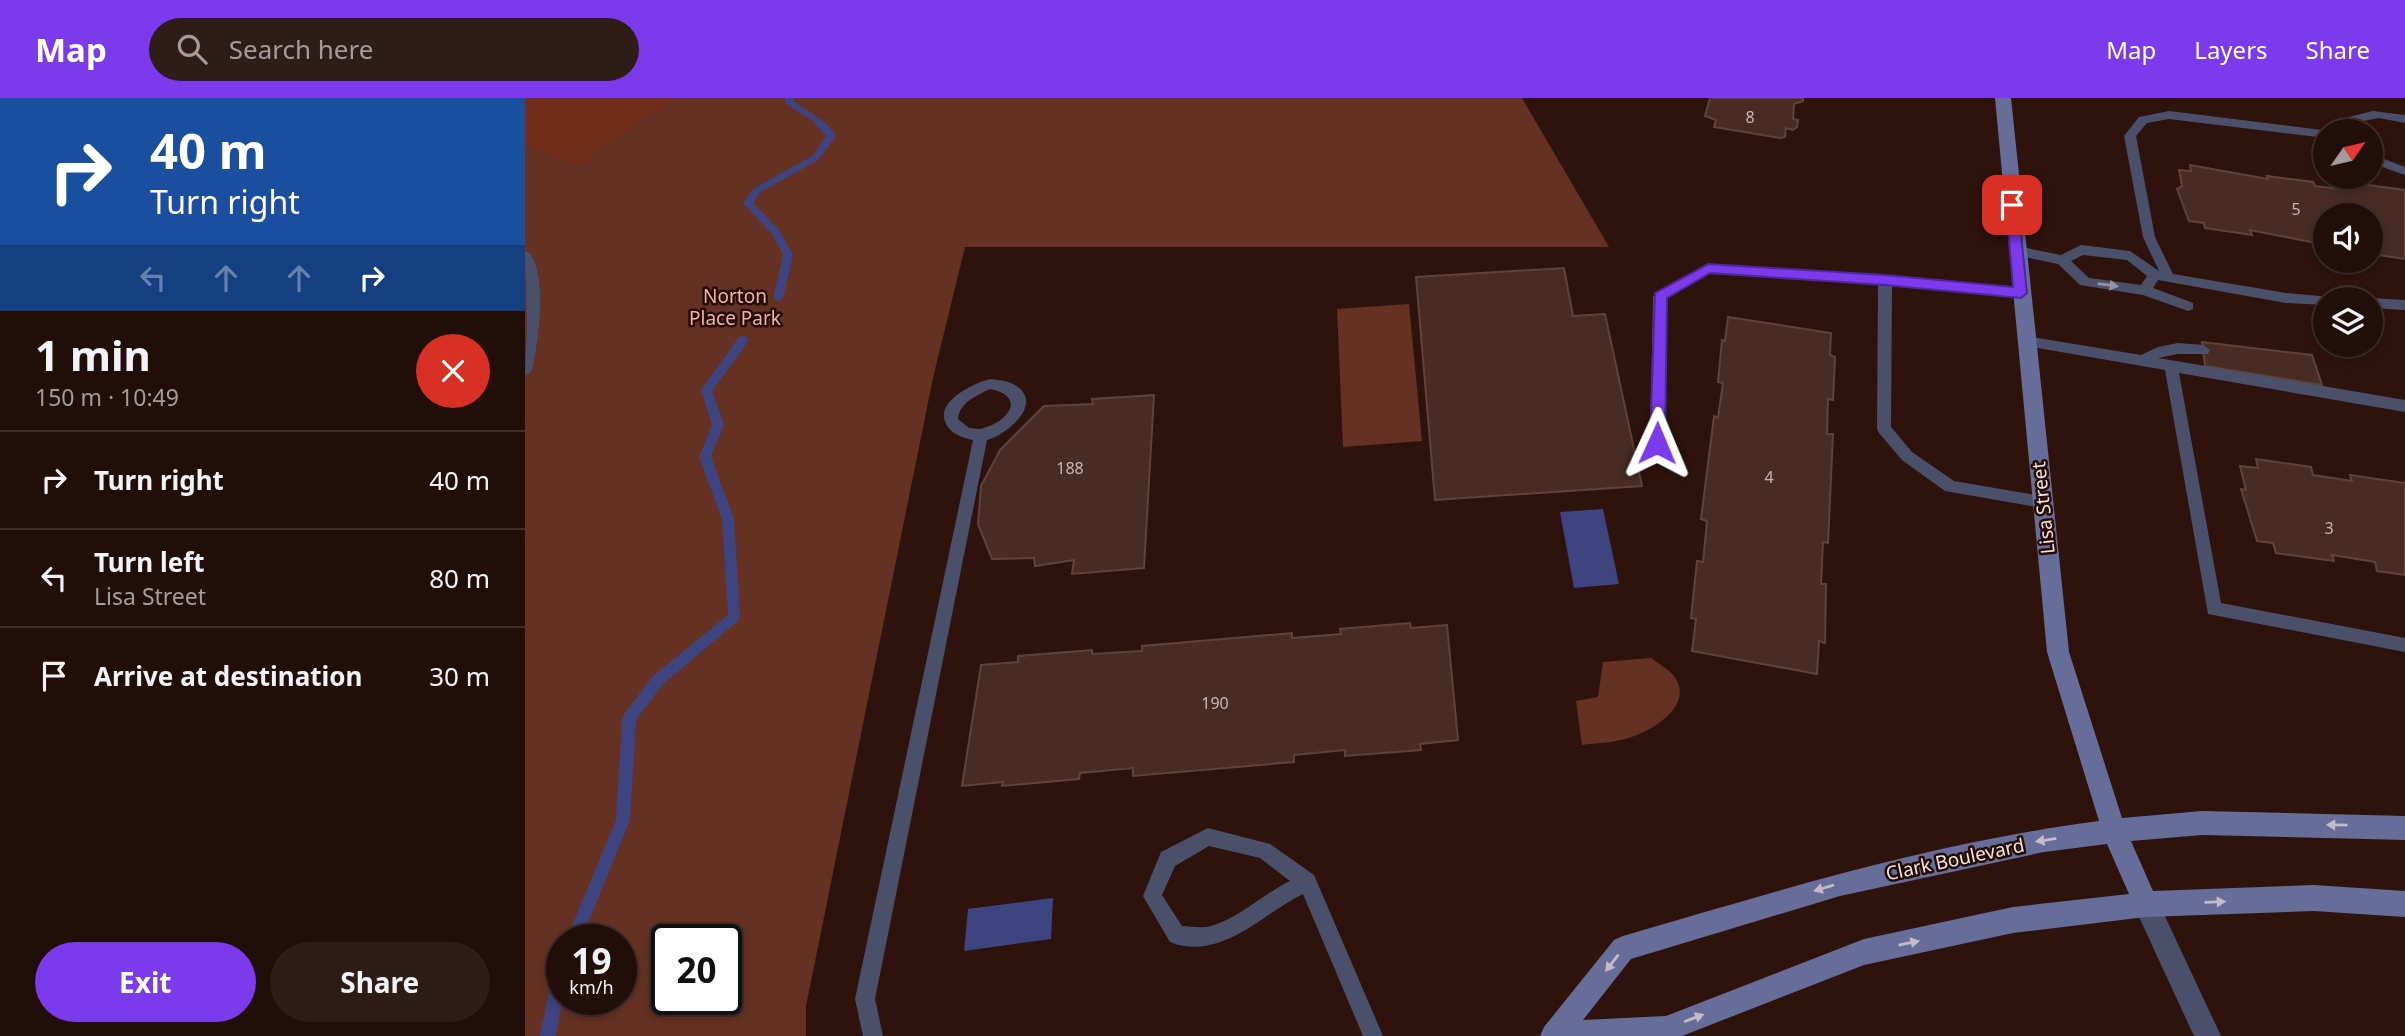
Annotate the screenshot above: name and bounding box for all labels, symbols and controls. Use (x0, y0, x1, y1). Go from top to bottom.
search box (149, 18, 639, 81)
text: Map (35, 27, 107, 72)
icon: search (173, 30, 211, 68)
text: Search here (229, 31, 373, 67)
text: Map (2106, 33, 2156, 66)
text: Layers (2194, 33, 2268, 66)
text: Share (2306, 33, 2370, 66)
house number: 8 (1745, 106, 1755, 128)
text: 40 m (150, 117, 267, 183)
north arrow (2313, 119, 2383, 189)
map controls (2313, 119, 2383, 357)
icon: right (35, 126, 126, 217)
pin (1982, 175, 2042, 235)
text: Turn right (150, 180, 300, 223)
icon: arrive (1993, 186, 2031, 224)
house number: 5 (2291, 198, 2301, 220)
button: sound (2313, 203, 2383, 273)
icon: left (134, 259, 172, 297)
icon: ahead (207, 259, 245, 297)
icon: ahead (280, 259, 318, 297)
icon: right (353, 259, 391, 297)
one-way arrow (2097, 280, 2119, 291)
park label: Norton Place Park (689, 283, 781, 331)
button: layers (2313, 287, 2383, 357)
text: 1 min (35, 326, 151, 383)
button: close (416, 334, 490, 408)
text: 150 m · 10:49 (35, 381, 179, 413)
position arrow (1620, 406, 1694, 480)
house number: 188 (1056, 457, 1084, 479)
street label: Lisa Street (2025, 460, 2061, 555)
icon: right (35, 461, 73, 499)
text: Turn right (94, 462, 224, 498)
text: 40 m (429, 462, 490, 498)
house number: 4 (1764, 466, 1774, 488)
house number: 3 (2324, 517, 2334, 539)
text: Turn left (94, 544, 205, 580)
icon: left (35, 559, 73, 597)
text: 80 m (429, 560, 490, 596)
text: Lisa Street (94, 580, 206, 612)
icon: arrive (35, 657, 73, 695)
text: Arrive at destination (94, 658, 363, 694)
text: 30 m (429, 658, 490, 694)
house number: 190 (1201, 692, 1229, 714)
one-way arrow (2326, 819, 2348, 831)
street label: Clark Boulevard (1883, 832, 2027, 886)
one-way arrow (2035, 835, 2057, 846)
one-way arrow (1814, 884, 1835, 894)
one-way arrow (2204, 896, 2226, 907)
speed limit sign: 20 (651, 924, 742, 1015)
text: 19 (571, 937, 612, 984)
one-way arrow (1898, 937, 1920, 948)
button: Exit (35, 942, 256, 1022)
button: Share (270, 942, 490, 1022)
one-way arrow (1605, 953, 1620, 971)
text: km/h (569, 975, 614, 999)
one-way arrow (1684, 1012, 1705, 1023)

